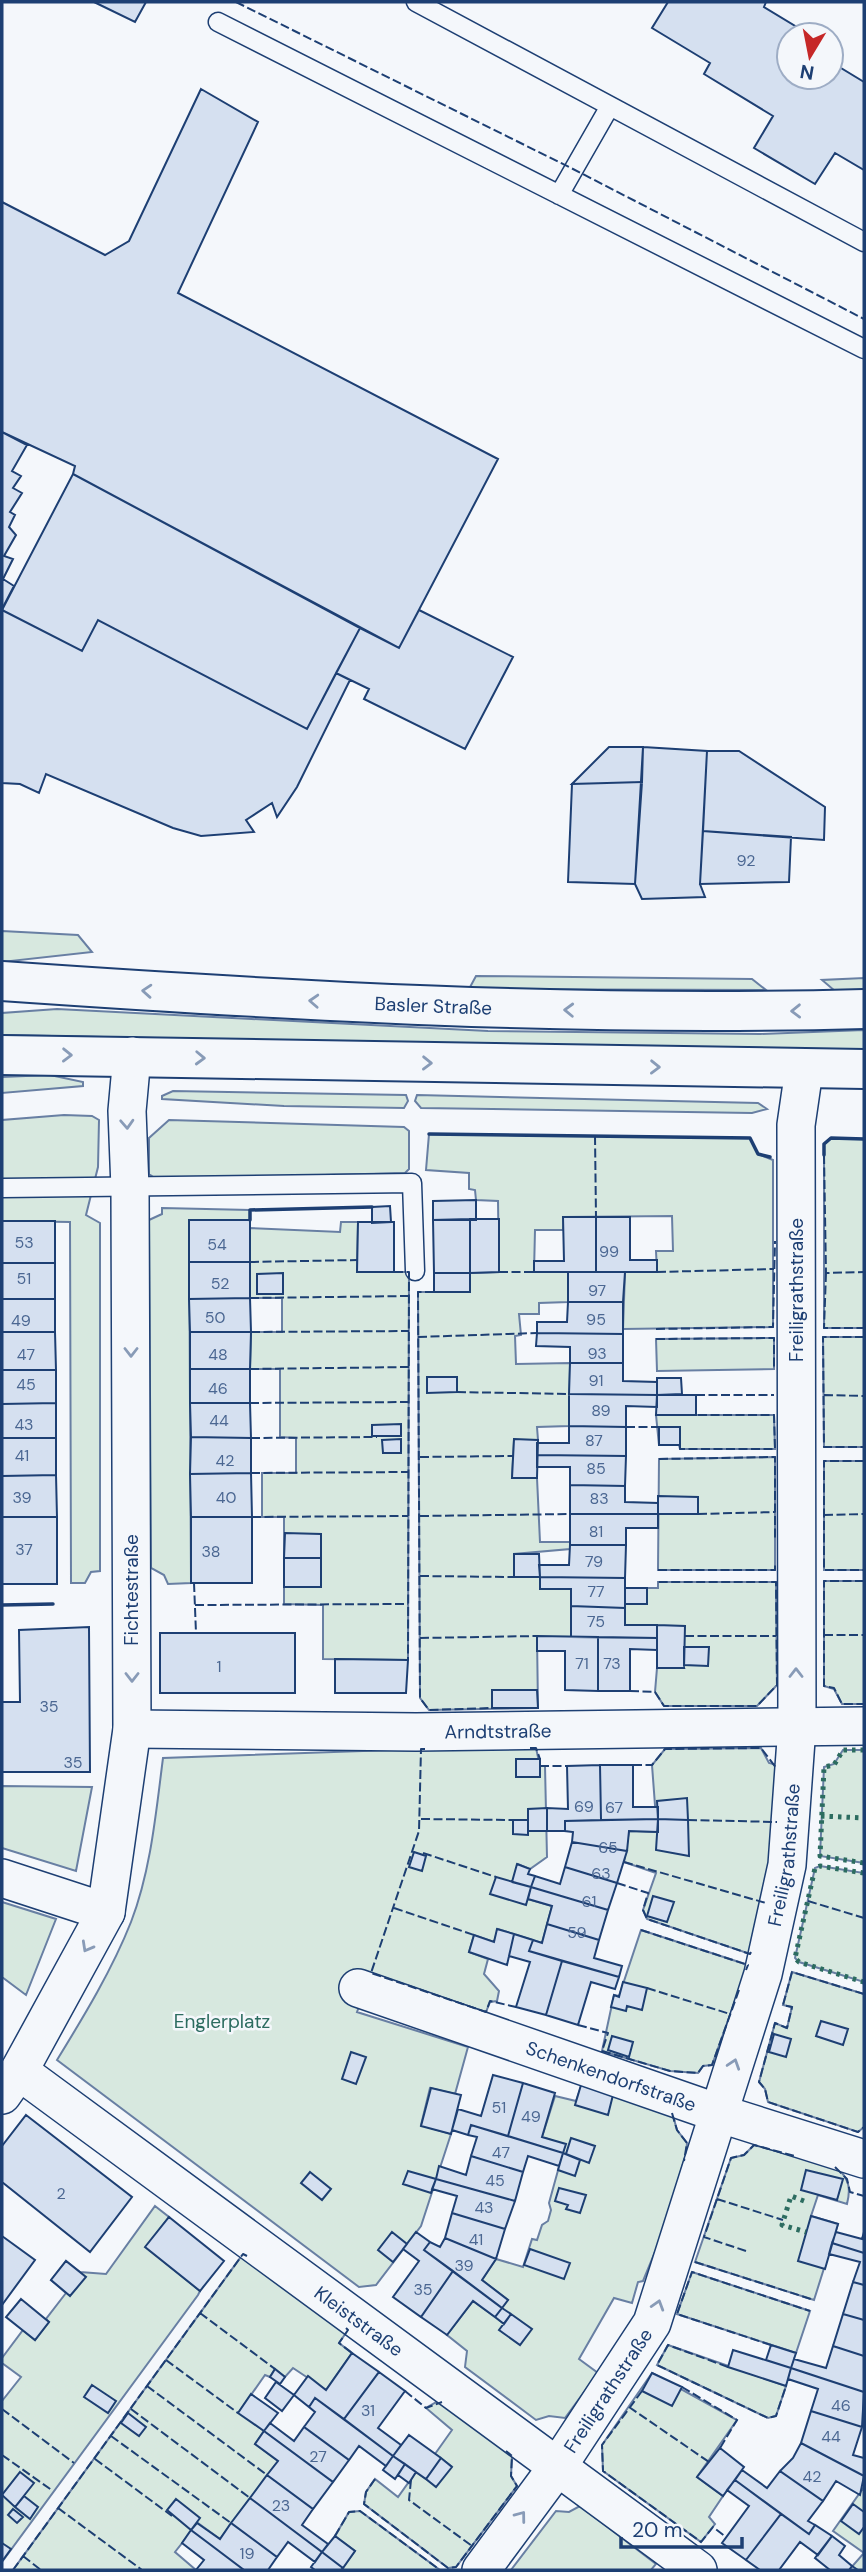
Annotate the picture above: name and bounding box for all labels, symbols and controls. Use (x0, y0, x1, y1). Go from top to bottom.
north arrow (775, 21, 845, 91)
text: N (798, 59, 816, 86)
house number: 92 (737, 850, 756, 871)
one-way arrow (141, 984, 152, 999)
street label: Basler Straße (374, 991, 492, 1021)
one-way arrow (308, 994, 319, 1009)
one-way arrow (563, 1002, 574, 1017)
one-way arrow (790, 1003, 801, 1018)
one-way arrow (61, 1048, 72, 1063)
one-way arrow (195, 1051, 206, 1066)
one-way arrow (423, 1055, 433, 1071)
one-way arrow (650, 1059, 661, 1074)
one-way arrow (120, 1119, 135, 1130)
street label: Freiligrathstraße (784, 1218, 809, 1362)
house number: 53 (14, 1232, 34, 1253)
house number: 54 (207, 1234, 227, 1255)
house number: 99 (599, 1241, 619, 1262)
house number: 51 (17, 1268, 31, 1289)
house number: 52 (211, 1273, 229, 1294)
house number: 97 (588, 1280, 606, 1301)
house number: 50 (205, 1307, 225, 1328)
house number: 95 (586, 1309, 606, 1330)
house number: 49 (11, 1310, 31, 1331)
house number: 93 (587, 1343, 607, 1364)
house number: 47 (17, 1344, 35, 1365)
house number: 48 (208, 1344, 228, 1365)
one-way arrow (123, 1346, 138, 1357)
house number: 91 (589, 1370, 603, 1391)
house number: 45 (16, 1374, 36, 1395)
house number: 46 (208, 1378, 228, 1399)
house number: 89 (591, 1400, 611, 1421)
house number: 44 (209, 1410, 229, 1431)
house number: 43 (14, 1414, 34, 1435)
house number: 87 (585, 1430, 603, 1451)
house number: 41 (15, 1445, 29, 1466)
house number: 42 (216, 1450, 234, 1471)
house number: 85 (586, 1458, 606, 1479)
house number: 39 (12, 1487, 32, 1508)
house number: 40 (216, 1487, 236, 1508)
house number: 83 (589, 1488, 609, 1509)
house number: 81 (589, 1521, 603, 1542)
street label: Fichtestraße (119, 1534, 144, 1646)
house number: 37 (15, 1539, 33, 1560)
house number: 38 (201, 1541, 221, 1562)
house number: 79 (585, 1551, 603, 1572)
house number: 77 (587, 1581, 605, 1602)
house number: 75 (587, 1611, 605, 1632)
house number: 71 (575, 1653, 589, 1674)
house number: 73 (603, 1653, 621, 1674)
house number: 1 (217, 1656, 222, 1677)
one-way arrow (788, 1667, 804, 1678)
one-way arrow (124, 1672, 140, 1683)
house number: 35 (39, 1696, 59, 1717)
street label: Arndtstraße (444, 1718, 552, 1745)
house number: 35 (63, 1752, 83, 1773)
street label: Freiligrathstraße (762, 1783, 806, 1929)
house number: 69 (574, 1796, 594, 1817)
house number: 67 (605, 1797, 623, 1818)
house number: 65 (598, 1837, 618, 1858)
house number: 63 (591, 1863, 611, 1884)
house number: 61 (581, 1891, 597, 1912)
house number: 59 (567, 1922, 587, 1943)
one-way arrow (82, 1940, 95, 1952)
park label: Englerplatz (174, 2009, 270, 2034)
street label: Schenkendorfstraße (523, 2035, 699, 2117)
one-way arrow (725, 2059, 740, 2071)
house number: 51 (492, 2097, 506, 2118)
house number: 49 (521, 2106, 541, 2127)
house number: 47 (492, 2142, 510, 2163)
house number: 45 (485, 2170, 505, 2191)
house number: 2 (56, 2183, 66, 2204)
house number: 43 (474, 2197, 494, 2218)
house number: 41 (469, 2229, 483, 2250)
house number: 39 (454, 2255, 474, 2276)
house number: 35 (413, 2279, 433, 2300)
street label: Kleiststraße (309, 2280, 408, 2362)
one-way arrow (650, 2299, 664, 2311)
street label: Freiligrathstraße (558, 2323, 658, 2458)
house number: 46 (831, 2395, 851, 2416)
house number: 31 (361, 2400, 375, 2421)
house number: 44 (821, 2426, 841, 2447)
house number: 27 (309, 2446, 327, 2467)
house number: 42 (803, 2466, 821, 2487)
house number: 23 (272, 2495, 290, 2516)
scale bar (621, 2506, 742, 2550)
one-way arrow (513, 2511, 526, 2523)
text: 20 m (632, 2516, 683, 2544)
house number: 19 (239, 2543, 255, 2564)

